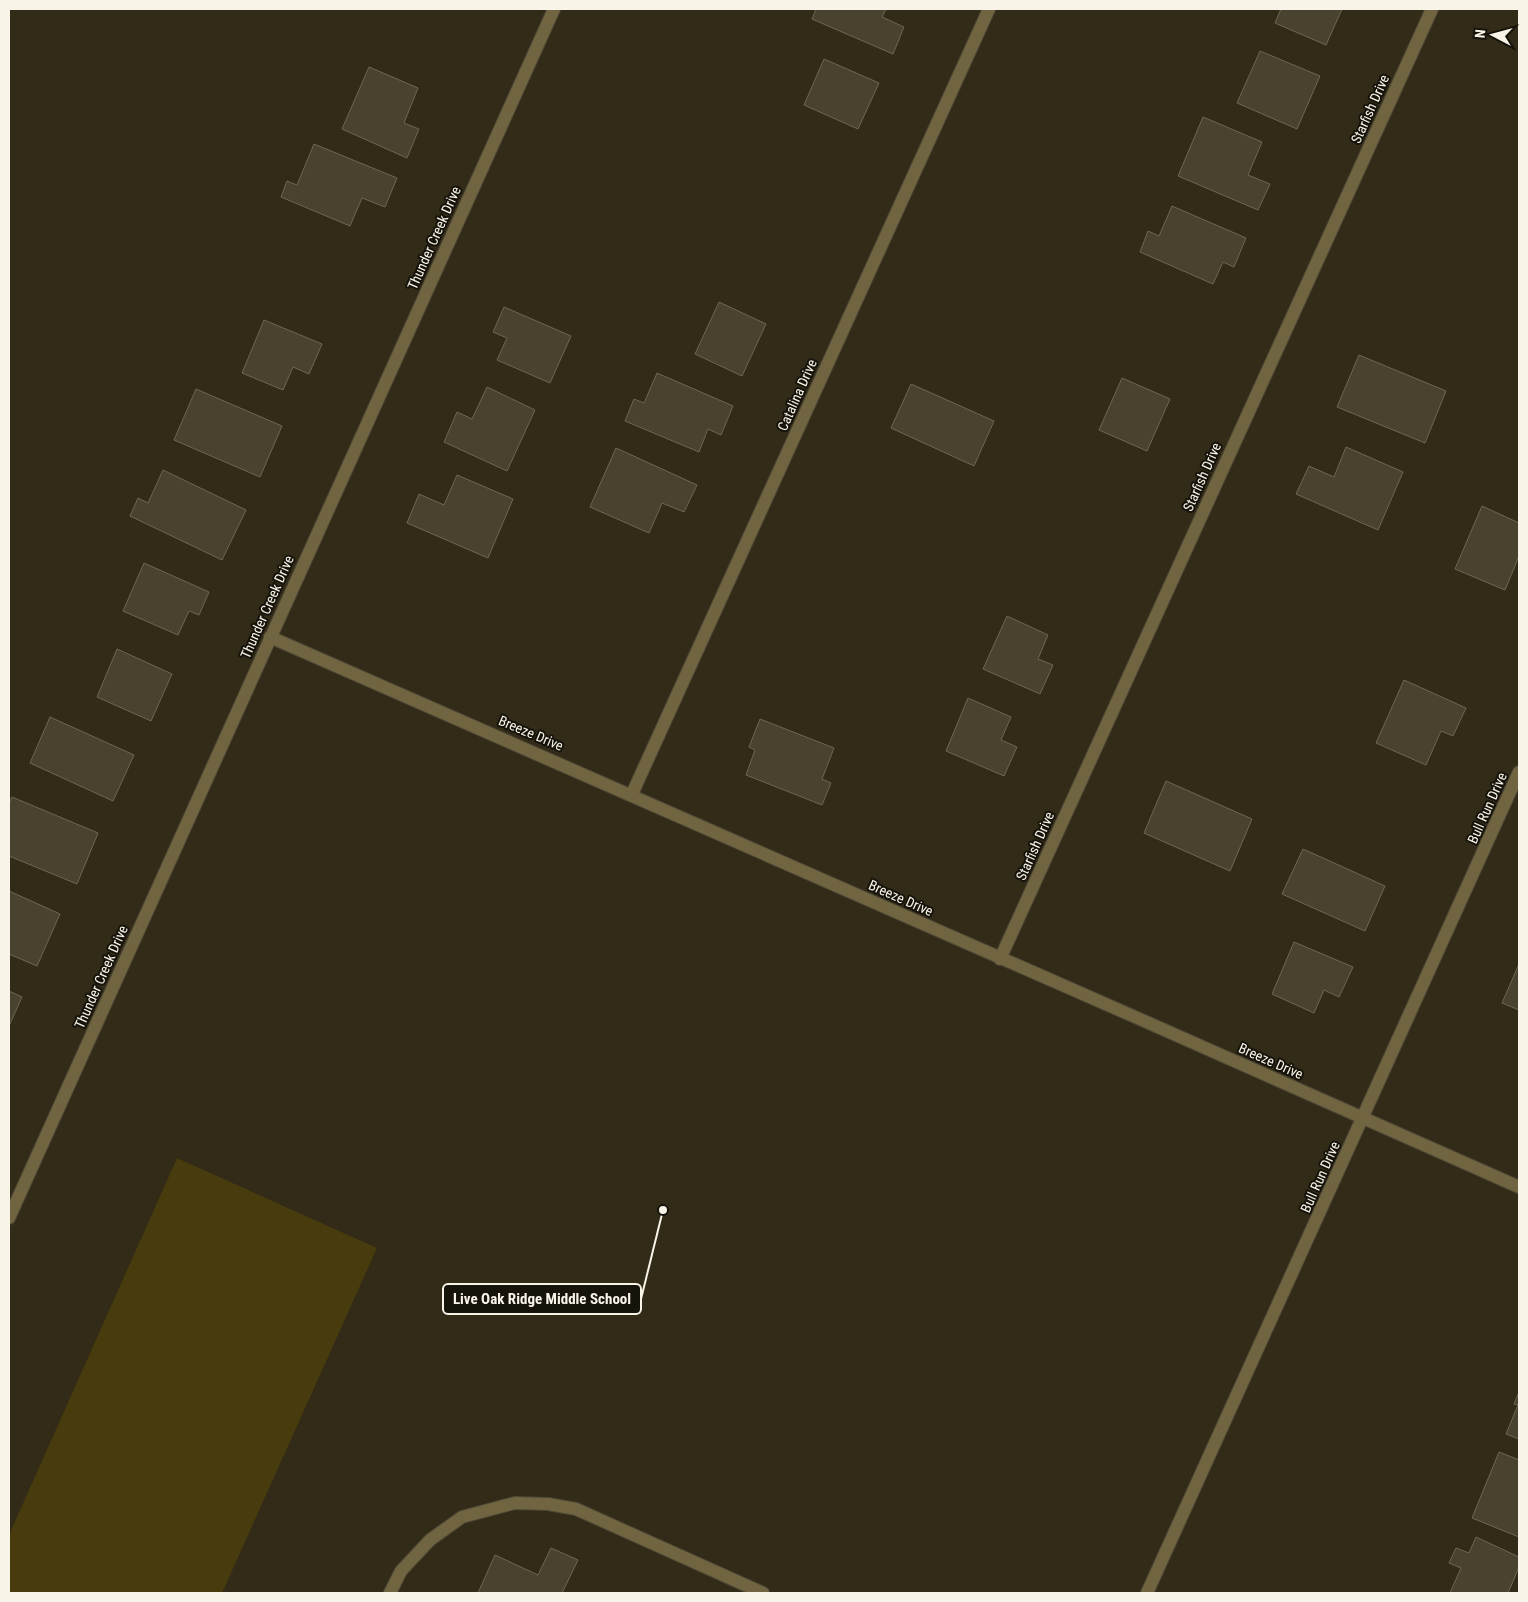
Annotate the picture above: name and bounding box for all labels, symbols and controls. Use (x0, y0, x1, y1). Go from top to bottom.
north arrow (1468, 10, 1518, 60)
text: N (1472, 29, 1488, 39)
street label: Starfish Drive (1348, 72, 1392, 146)
street label: Thunder Creek Drive (404, 184, 464, 292)
street label: Catalina Drive (774, 356, 820, 433)
street label: Starfish Drive (1180, 440, 1224, 514)
street label: Thunder Creek Drive (237, 553, 297, 661)
street label: Breeze Drive (496, 712, 566, 754)
street label: Bull Run Drive (1464, 770, 1510, 846)
street label: Starfish Drive (1013, 809, 1057, 883)
street label: Breeze Drive (866, 877, 936, 919)
street label: Thunder Creek Drive (71, 923, 131, 1031)
street label: Breeze Drive (1236, 1040, 1306, 1082)
street label: Bull Run Drive (1297, 1139, 1343, 1215)
callout: Live Oak Ridge Middle School (443, 1284, 641, 1314)
text: Live Oak Ridge Middle School (453, 1290, 631, 1308)

